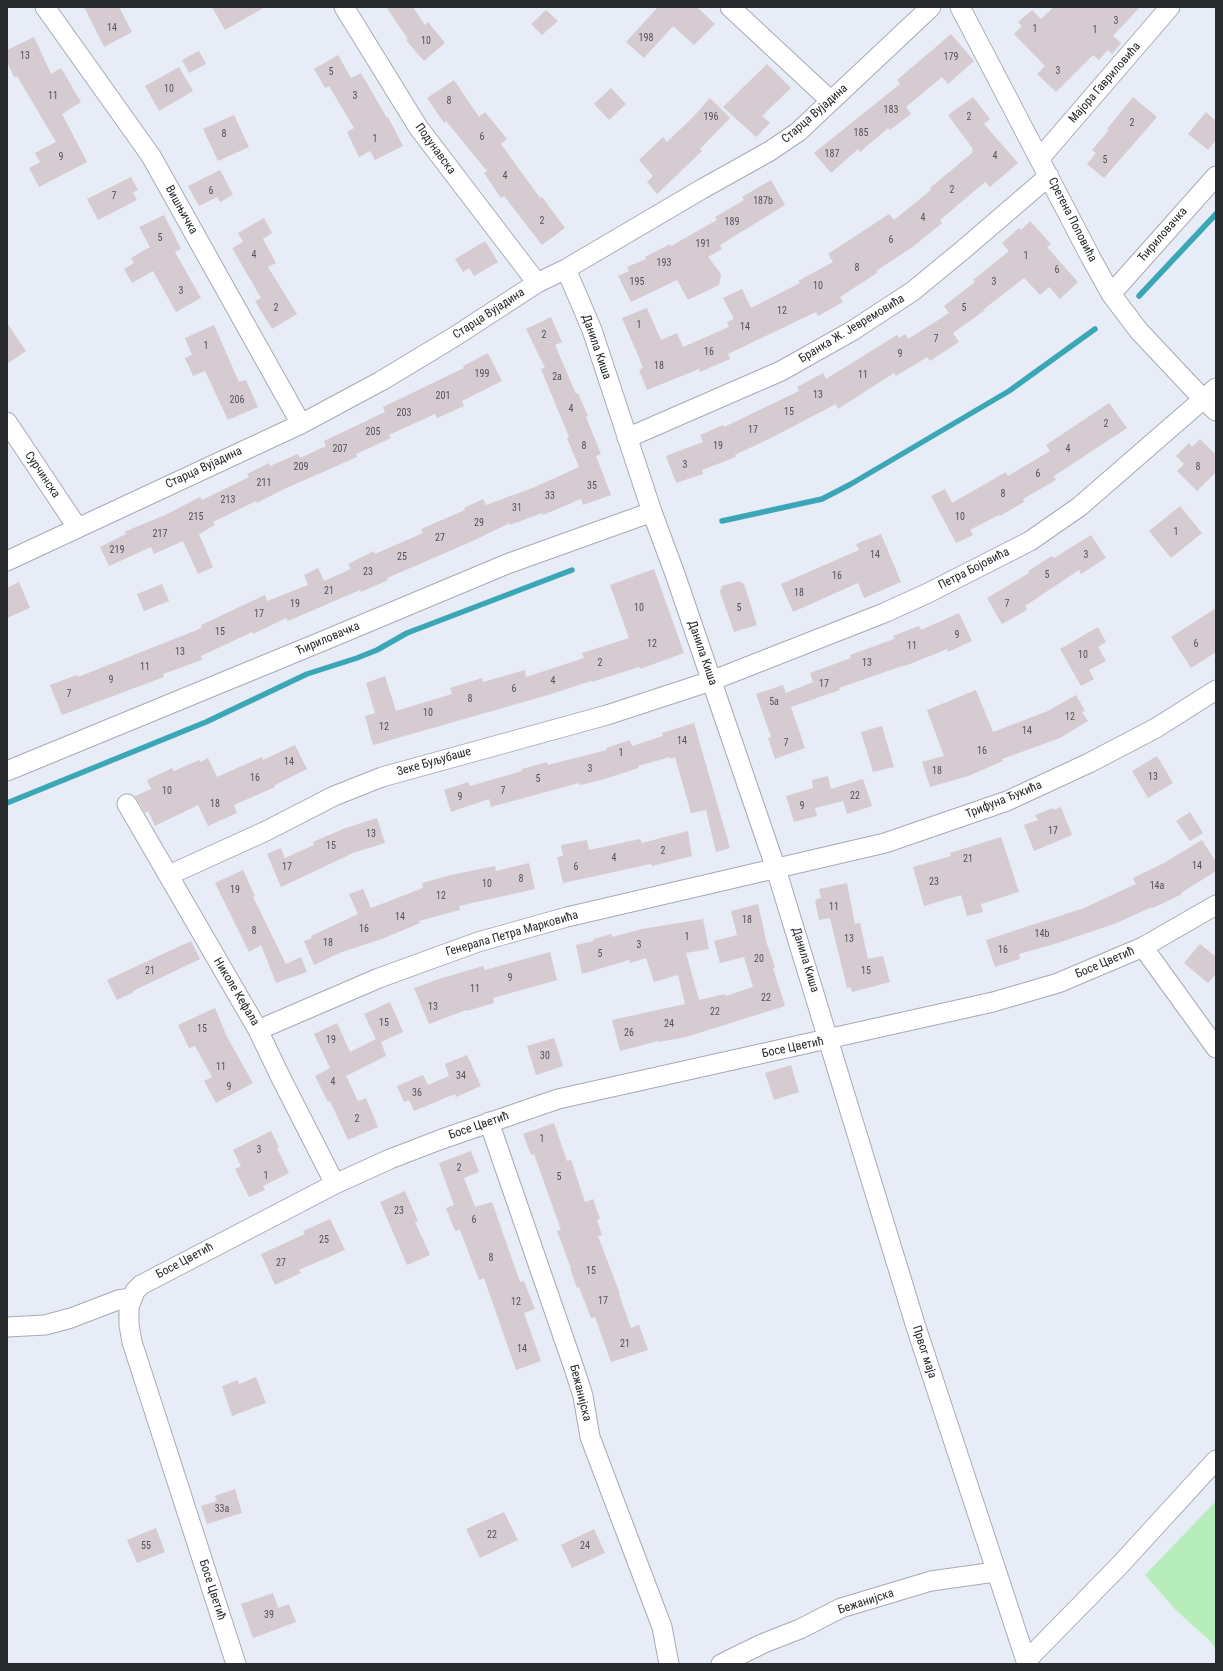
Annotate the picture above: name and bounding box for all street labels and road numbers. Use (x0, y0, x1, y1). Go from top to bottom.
street label: Мајора Гавриловића (1066, 40, 1144, 126)
street label: Старца Вујадина (779, 81, 851, 147)
street label: Подунавска (412, 121, 458, 177)
street label: Сретена Поповића (1045, 175, 1099, 265)
street label: Вишњичка (162, 183, 200, 237)
street label: Ћириловачка (1135, 205, 1191, 265)
street label: Старца Вујадина (450, 285, 528, 343)
street label: Бранка Ж. Јевремовића (797, 292, 907, 366)
street label: Данила Киша (578, 313, 614, 381)
street label: Старца Вујадина (164, 444, 244, 492)
street label: Сурчинска (21, 449, 63, 501)
street label: Петра Бојовића (936, 545, 1012, 593)
street label: Ћириловачка (294, 619, 362, 659)
street label: Данила Киша (684, 619, 720, 687)
street label: Зеке Буљубаше (395, 745, 473, 779)
street label: Трифуна Ђукића (964, 778, 1044, 822)
street label: Генерала Петра Марковића (444, 908, 580, 960)
street label: Данила Киша (788, 926, 822, 994)
street label: Босе Цветић (1073, 944, 1137, 982)
street label: Николе Кефала (210, 955, 262, 1029)
street label: Босе Цветић (761, 1034, 825, 1062)
street label: Босе Цветић (447, 1109, 511, 1143)
street label: Босе Цветић (154, 1240, 216, 1282)
street label: Првог маја (909, 1324, 939, 1380)
street label: Бежанијска (566, 1363, 594, 1423)
street label: Босе Цветић (195, 1558, 229, 1622)
street label: Бежанијска (836, 1586, 896, 1618)

